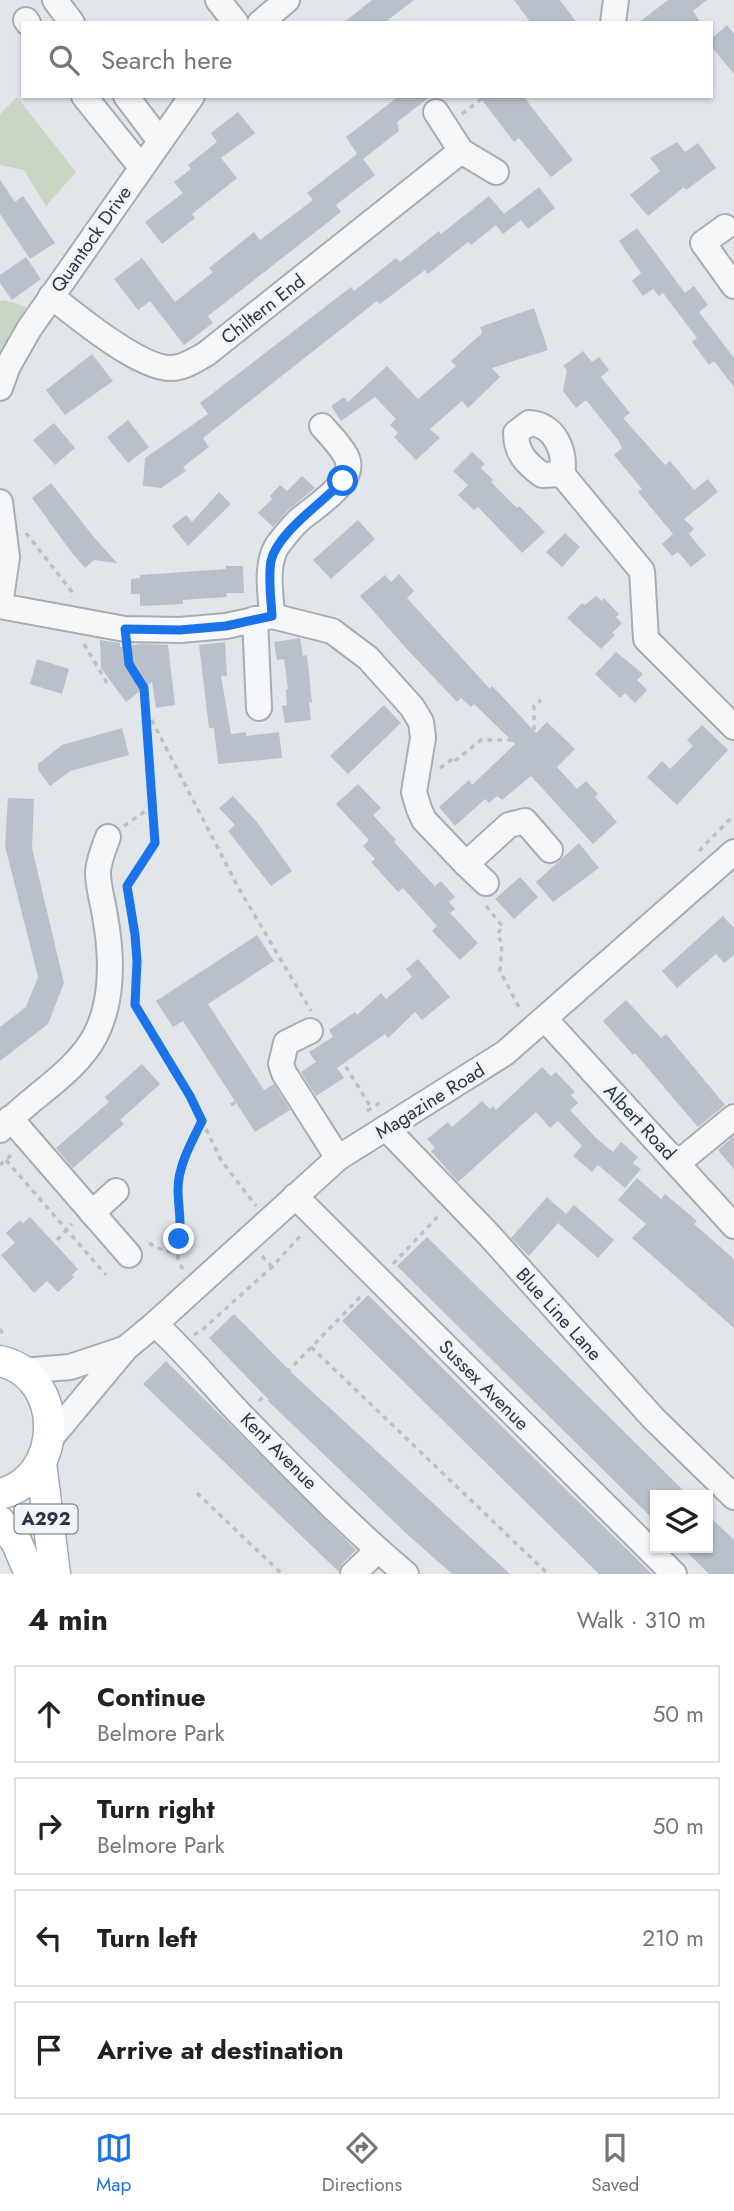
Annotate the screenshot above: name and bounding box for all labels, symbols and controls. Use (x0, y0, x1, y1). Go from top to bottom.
search box (21, 21, 713, 98)
icon: search (45, 41, 83, 79)
text: Search here (101, 41, 233, 79)
street label: Quantock Drive (44, 180, 138, 298)
street label: Chiltern End (215, 268, 311, 350)
route start (327, 465, 358, 496)
street label: Magazine Road (370, 1057, 490, 1145)
street label: Albert Road (598, 1078, 682, 1166)
route end (163, 1223, 194, 1254)
street label: Blue Line Lane (510, 1262, 608, 1367)
street label: Sussex Avenue (433, 1334, 535, 1436)
street label: Kent Avenue (234, 1406, 324, 1496)
map controls (650, 1490, 713, 1553)
button: layers (650, 1490, 713, 1553)
road number: A292 (14, 1504, 78, 1534)
text: 4 min (28, 1598, 108, 1641)
text: Walk · 310 m (577, 1603, 706, 1637)
text: Continue (97, 1678, 206, 1716)
icon: ahead (30, 1695, 68, 1733)
text: 50 m (652, 1697, 704, 1731)
text: Belmore Park (97, 1716, 225, 1750)
text: Turn right (97, 1790, 215, 1828)
icon: right (30, 1807, 68, 1845)
text: 50 m (652, 1809, 704, 1843)
text: Belmore Park (97, 1828, 225, 1862)
icon: left (30, 1919, 68, 1957)
text: Turn left (97, 1919, 197, 1957)
text: 210 m (642, 1921, 704, 1955)
icon: arrive (30, 2031, 68, 2069)
text: Arrive at destination (97, 2031, 344, 2069)
tab: Map (95, 2129, 133, 2198)
tab: Directions (322, 2129, 402, 2198)
tab: Saved (591, 2129, 639, 2198)

